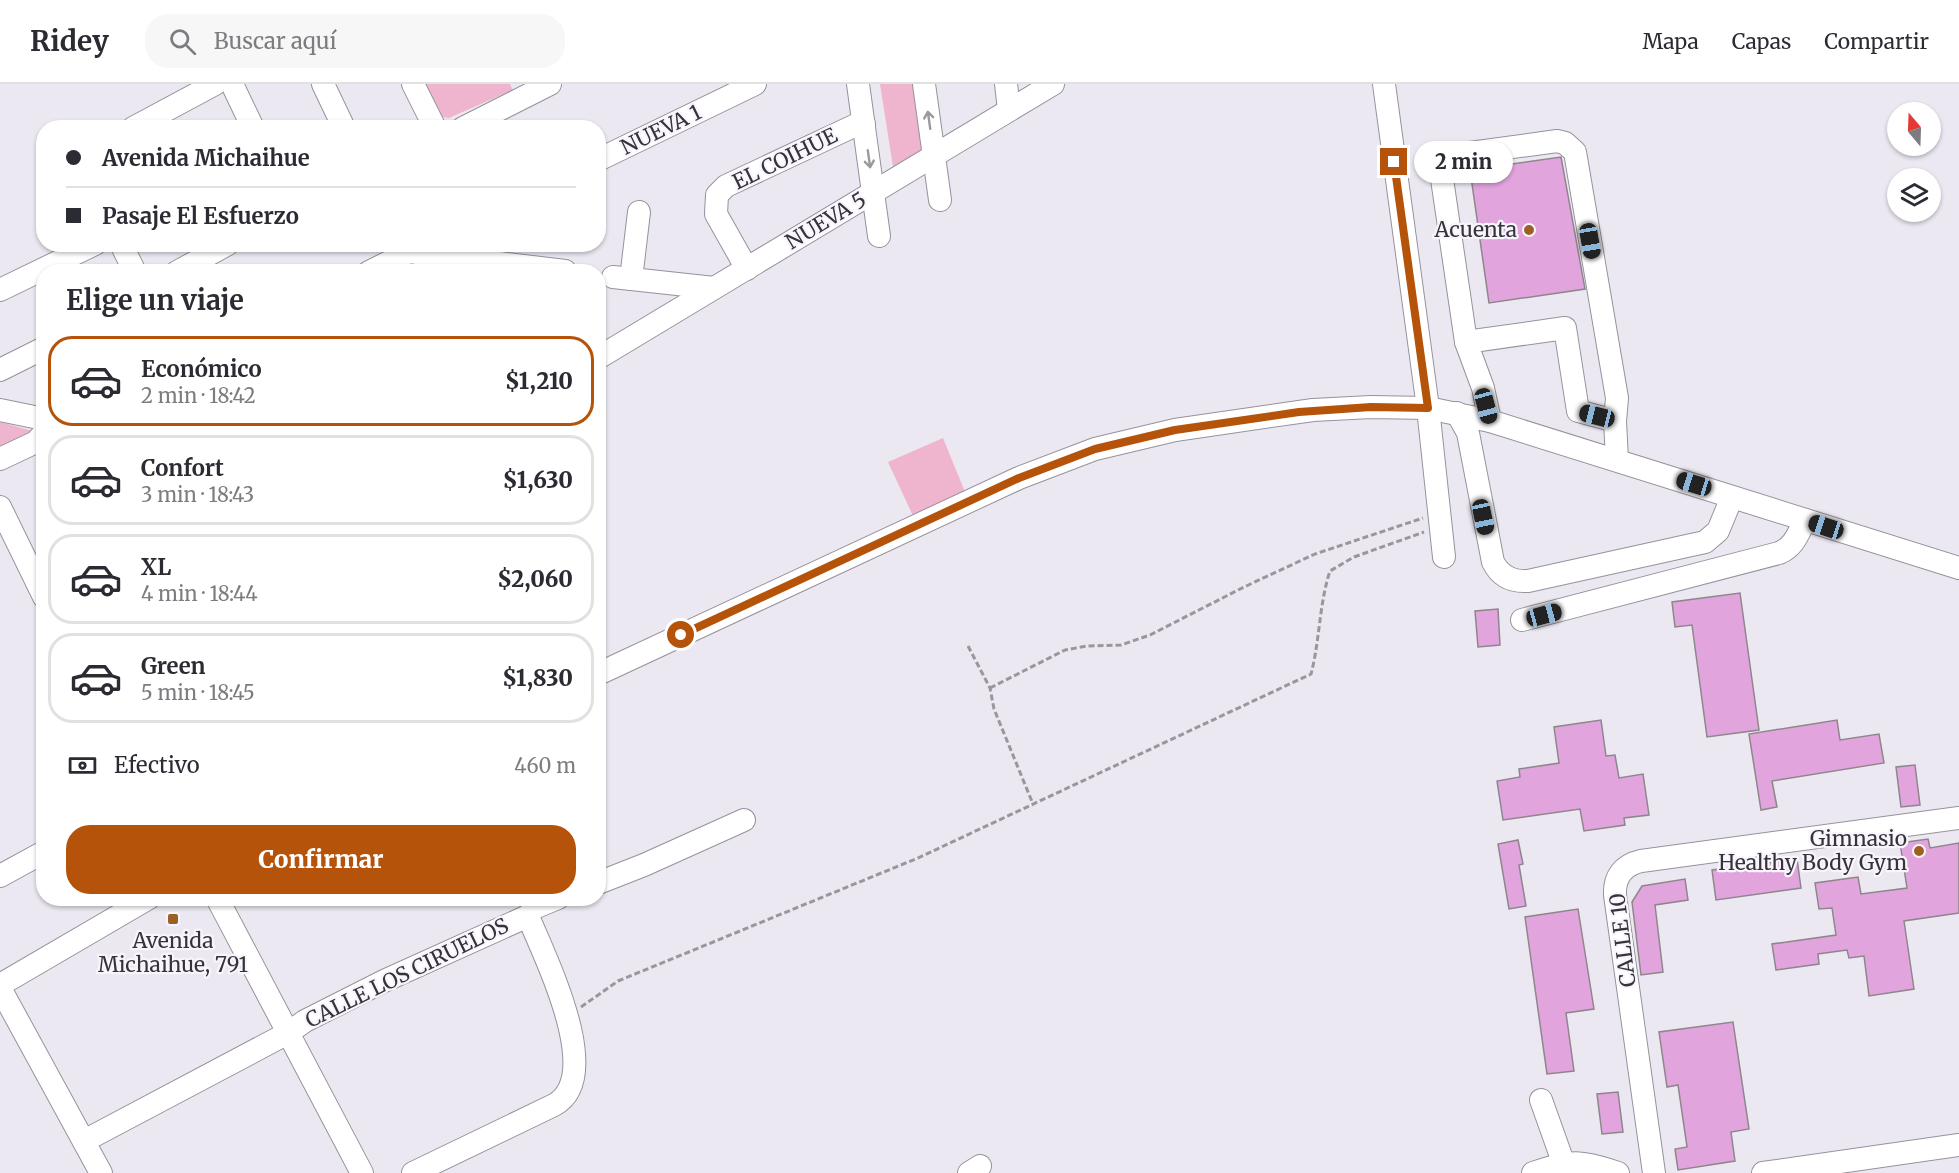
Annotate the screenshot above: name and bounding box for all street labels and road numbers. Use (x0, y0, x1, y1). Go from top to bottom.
street label: NUEVA 1 (616, 98, 706, 161)
street label: EL COIHUE (728, 121, 842, 195)
street label: NUEVA 5 (780, 186, 871, 255)
street label: CALLE 10 (1603, 891, 1642, 989)
street label: CALLE LOS CIRUELOS (301, 912, 513, 1034)

